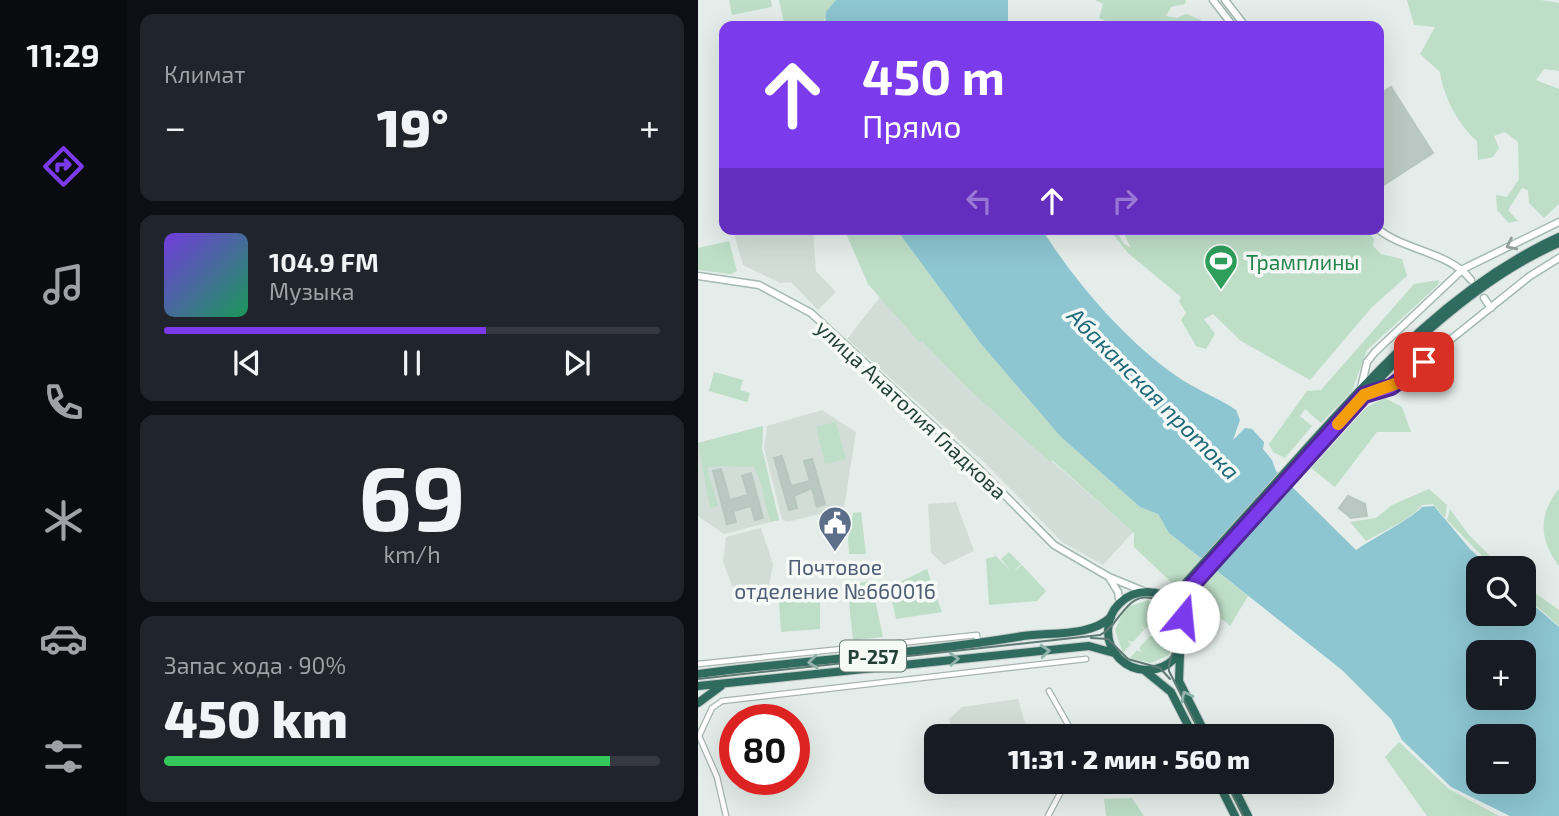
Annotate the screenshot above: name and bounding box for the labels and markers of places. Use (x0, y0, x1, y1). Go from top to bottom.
sports icon: Трамплины (1202, 242, 1240, 291)
place label: Трамплины (1246, 249, 1360, 274)
pin (1394, 332, 1454, 392)
public building icon: Почтовое отделение №660016 (816, 504, 854, 553)
place label: Почтовое отделение №660016 (734, 554, 936, 603)

